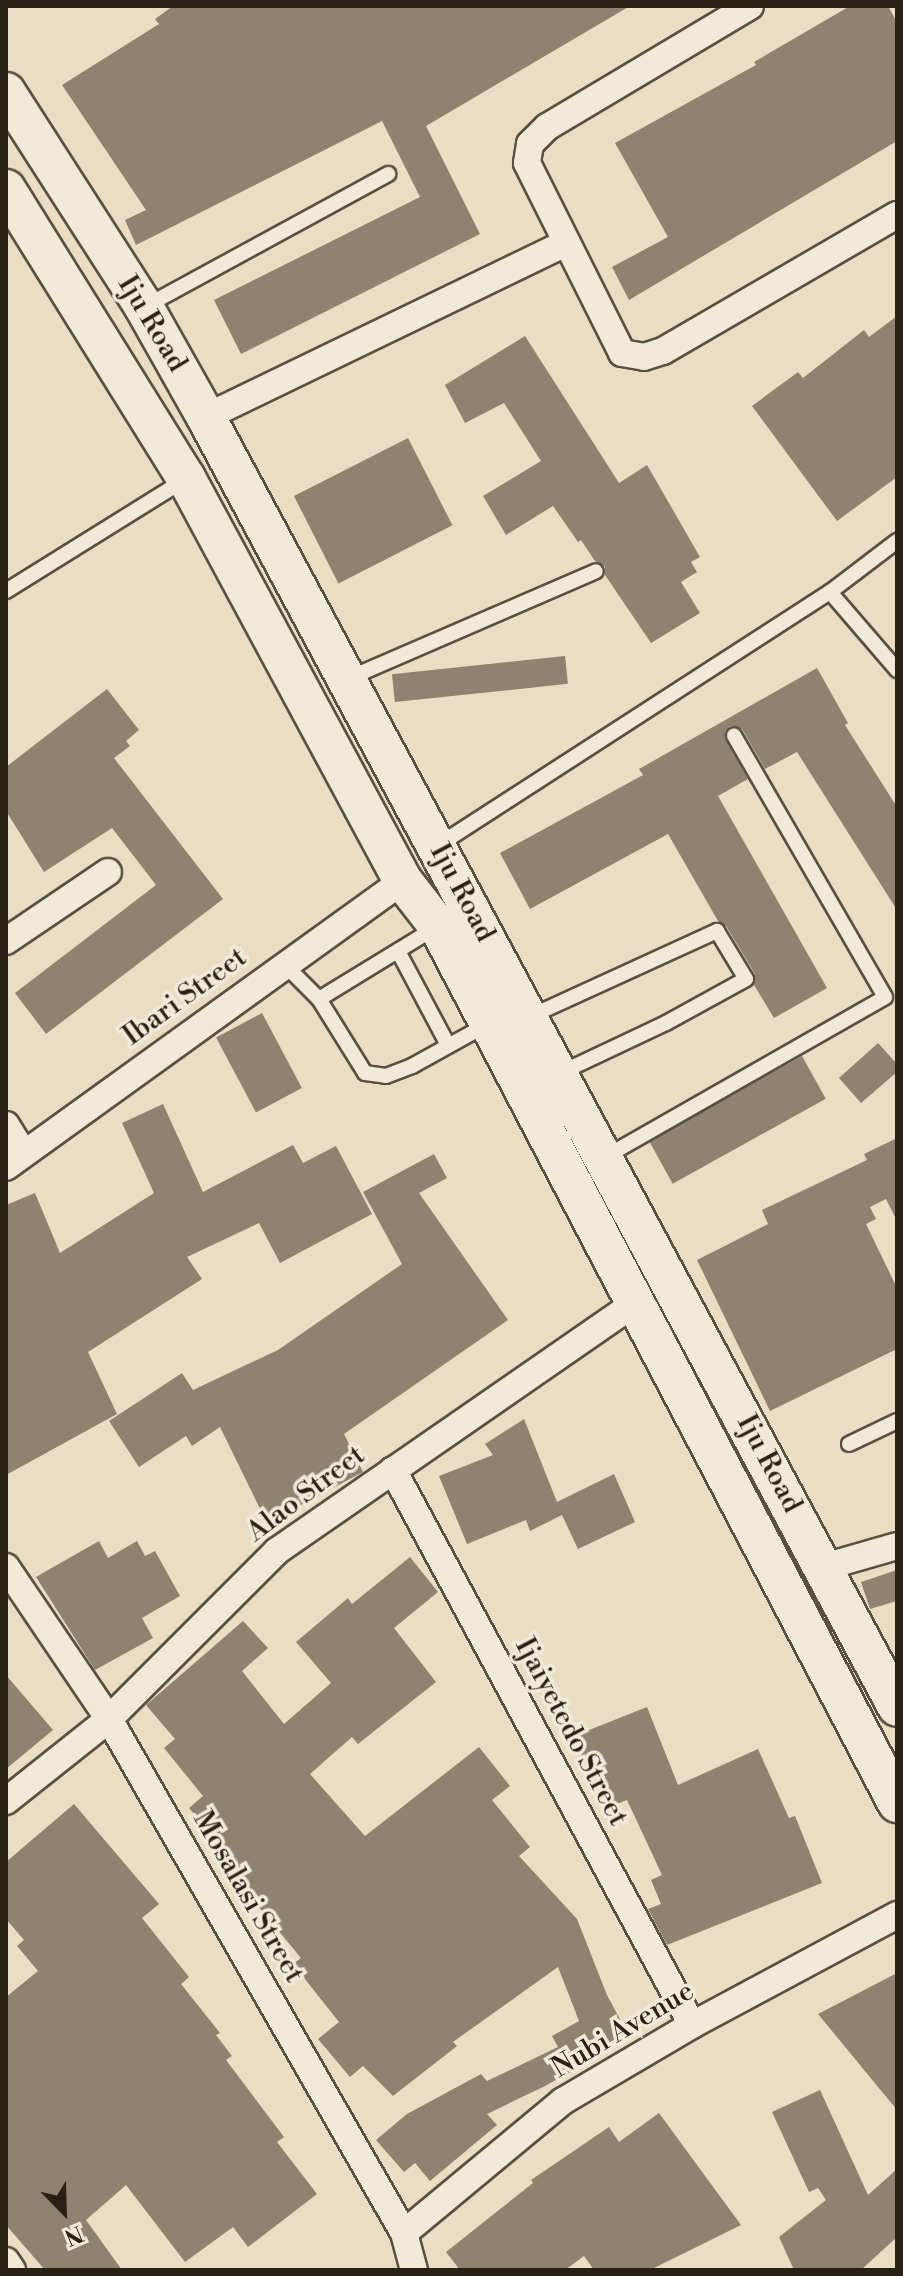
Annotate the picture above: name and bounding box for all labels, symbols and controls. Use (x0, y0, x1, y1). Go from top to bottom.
street label: Iju Road (110, 270, 194, 378)
street label: Iju Road (422, 838, 502, 948)
street label: Ibari Street (117, 941, 253, 1053)
street label: Iju Road (729, 1409, 809, 1519)
street label: Alao Street (240, 1439, 372, 1549)
street label: Ijaiyetedo Street (507, 1632, 635, 1832)
street label: Mosalasi Street (185, 1805, 311, 1989)
street label: Nubi Avenue (546, 1974, 700, 2086)
north arrow (24, 2172, 104, 2252)
text: N (60, 2219, 87, 2250)

